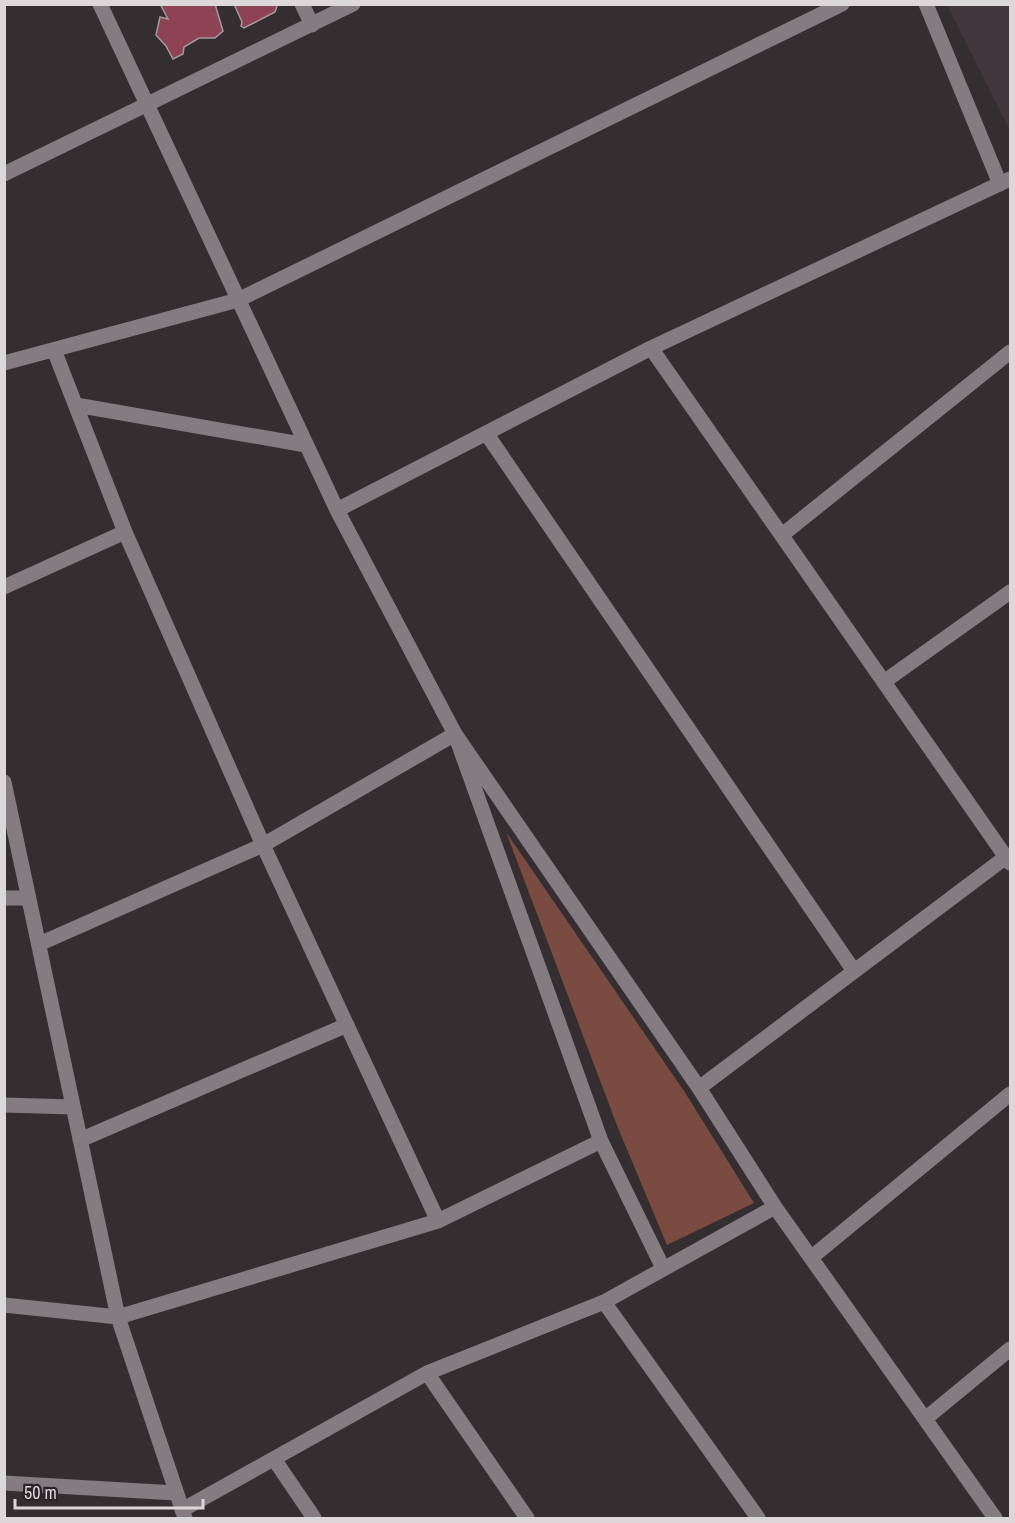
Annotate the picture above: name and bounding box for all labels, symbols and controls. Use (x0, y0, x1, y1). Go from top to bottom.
scale bar (15, 1472, 202, 1510)
text: 50 m (24, 1480, 57, 1505)

